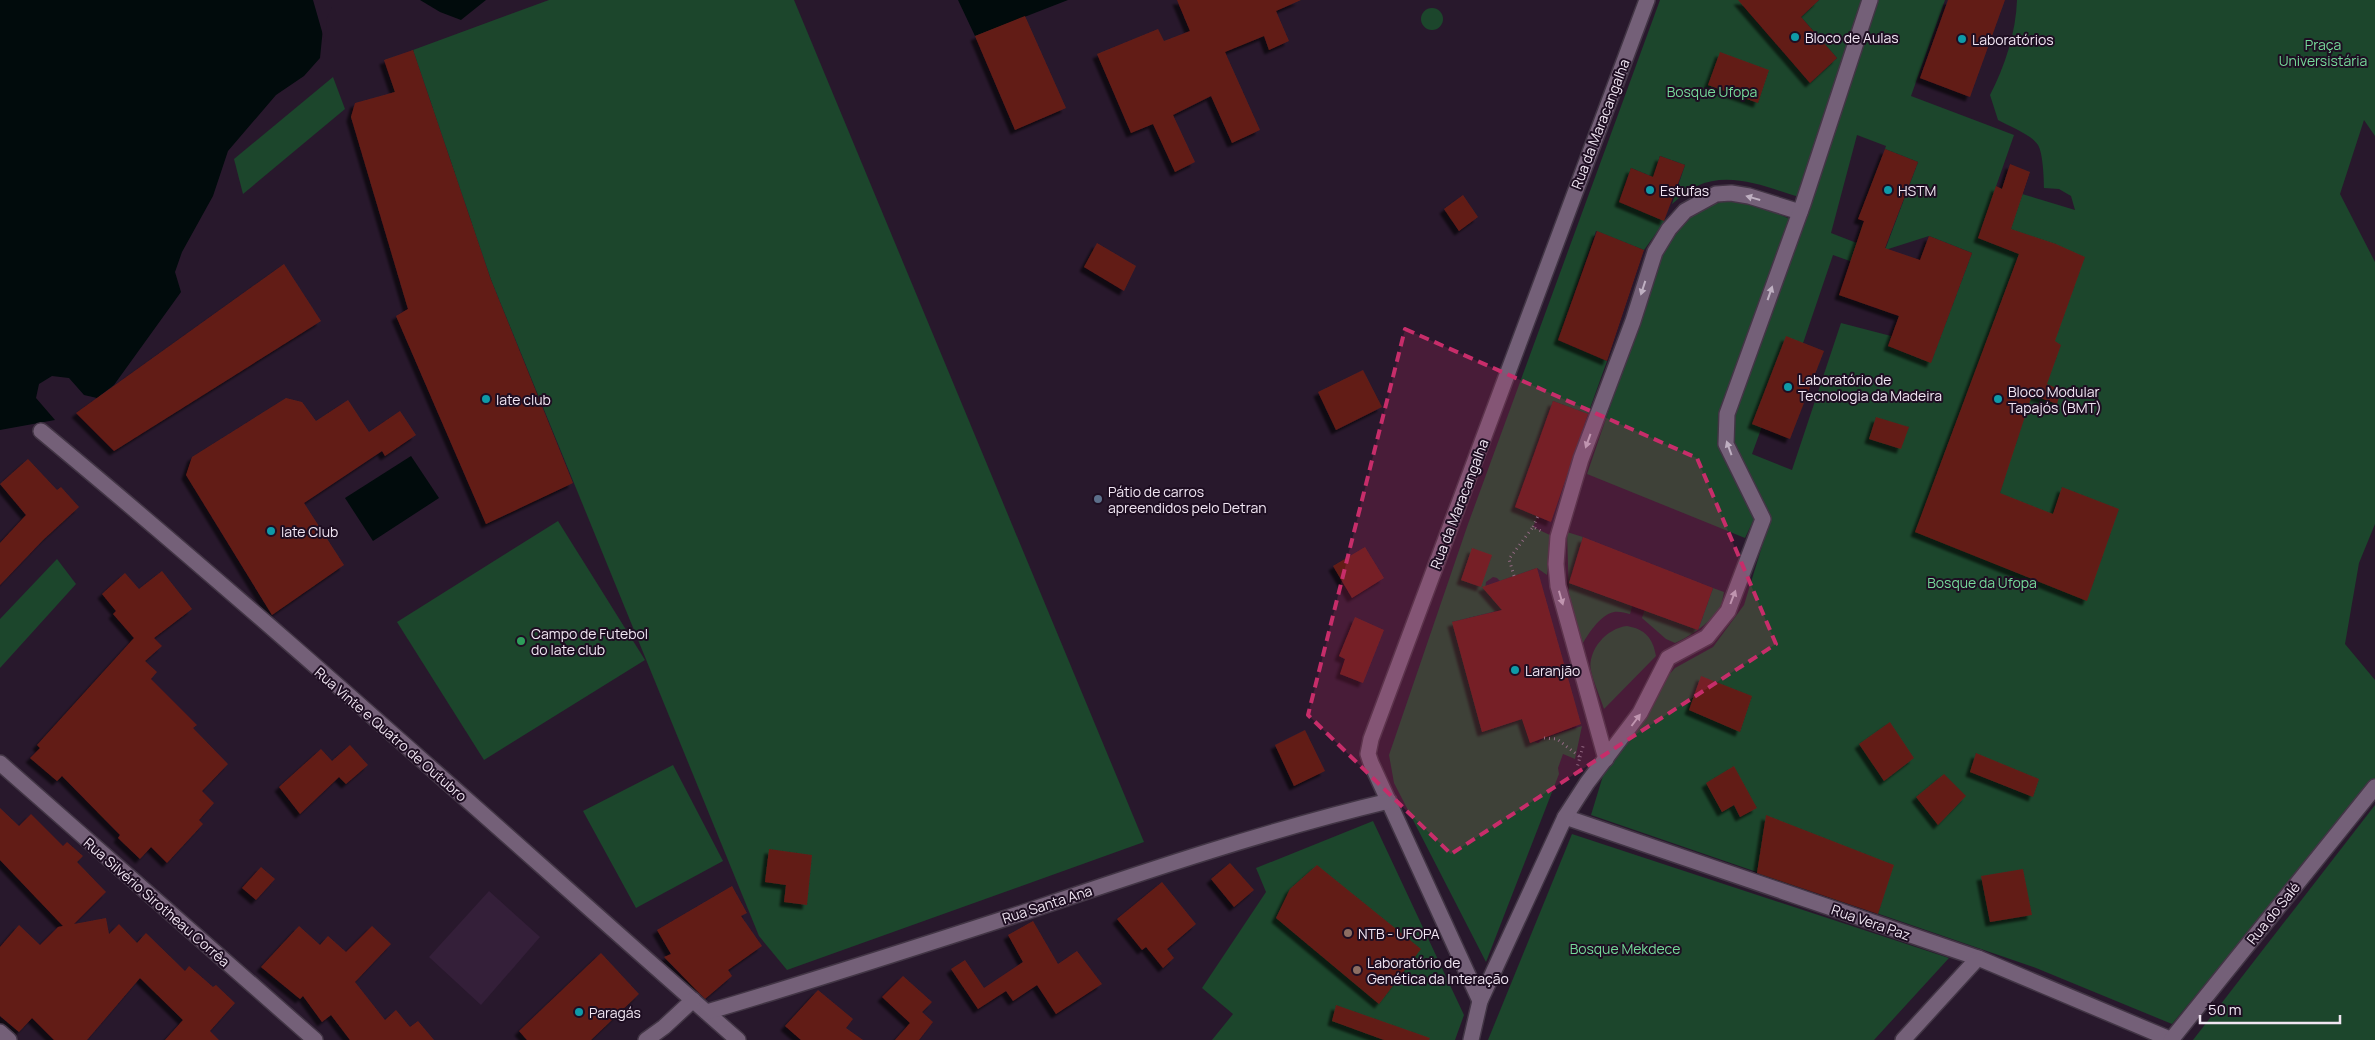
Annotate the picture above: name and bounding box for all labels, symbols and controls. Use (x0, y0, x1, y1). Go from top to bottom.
place label: Bloco de Aulas (1805, 28, 1899, 47)
place label: Laboratórios (1972, 30, 2054, 49)
marker: Bloco de Aulas (1789, 31, 1801, 43)
marker: Laboratórios (1956, 33, 1968, 45)
park label: Praça Universistária (2279, 35, 2367, 70)
street label: Rua da Maracangalha (1566, 56, 1634, 192)
park label: Bosque Ufopa (1667, 82, 1757, 101)
place label: Estufas (1660, 181, 1709, 200)
place label: HSTM (1898, 181, 1936, 200)
marker: Estufas (1644, 184, 1656, 196)
marker: HSTM (1882, 184, 1894, 196)
one-way arrow (1746, 193, 1761, 201)
one-way arrow (1639, 281, 1647, 296)
one-way arrow (1766, 286, 1774, 301)
place label: Laboratório de Tecnologia da Madeira (1798, 370, 1942, 405)
marker: Laboratório de Tecnologia da Madeira (1782, 381, 1794, 393)
place label: Bloco Modular Tapajós (BMT) (2008, 382, 2102, 417)
place label: Iate club (496, 390, 551, 409)
marker: Iate club (480, 393, 492, 405)
marker: Bloco Modular Tapajós (BMT) (1992, 393, 2004, 405)
one-way arrow (1584, 434, 1592, 449)
street label: Rua da Maracangalha (1425, 436, 1493, 572)
one-way arrow (1725, 440, 1733, 455)
place label: Pátio de carros apreendidos pelo Detran (1108, 482, 1267, 517)
marker: Pátio de carros apreendidos pelo Detran (1092, 493, 1104, 505)
place label: Iate Club (281, 522, 338, 541)
marker: Iate Club (265, 525, 277, 537)
park label: Bosque da Ufopa (1927, 573, 2037, 592)
one-way arrow (1729, 589, 1737, 604)
one-way arrow (1558, 591, 1566, 606)
place label: Campo de Futebol do Iate club (531, 624, 648, 659)
marker: Campo de Futebol do Iate club (515, 635, 527, 647)
place label: Laranjão (1525, 661, 1580, 680)
street label: Rua Vinte e Quatro de Outubro (311, 663, 471, 805)
marker: Laranjão (1509, 664, 1521, 676)
one-way arrow (1630, 714, 1641, 727)
street label: Rua Silvério Sirotheau Corrêa (80, 833, 234, 971)
street label: Rua do Salé (2242, 878, 2304, 948)
street label: Rua Santa Ana (1000, 881, 1094, 927)
street label: Rua Vera Paz (1829, 900, 1913, 944)
place label: NTB - UFOPA (1358, 924, 1440, 943)
marker: NTB - UFOPA (1342, 927, 1354, 939)
park label: Bosque Mekdece (1570, 939, 1680, 958)
place label: Laboratório de Genética da Interação (1367, 953, 1509, 988)
marker: Laboratório de Genética da Interação (1351, 964, 1363, 976)
scale bar (2200, 992, 2340, 1024)
text: 50 m (2208, 999, 2242, 1020)
place label: Paragás (589, 1003, 641, 1022)
marker: Paragás (573, 1006, 585, 1018)

